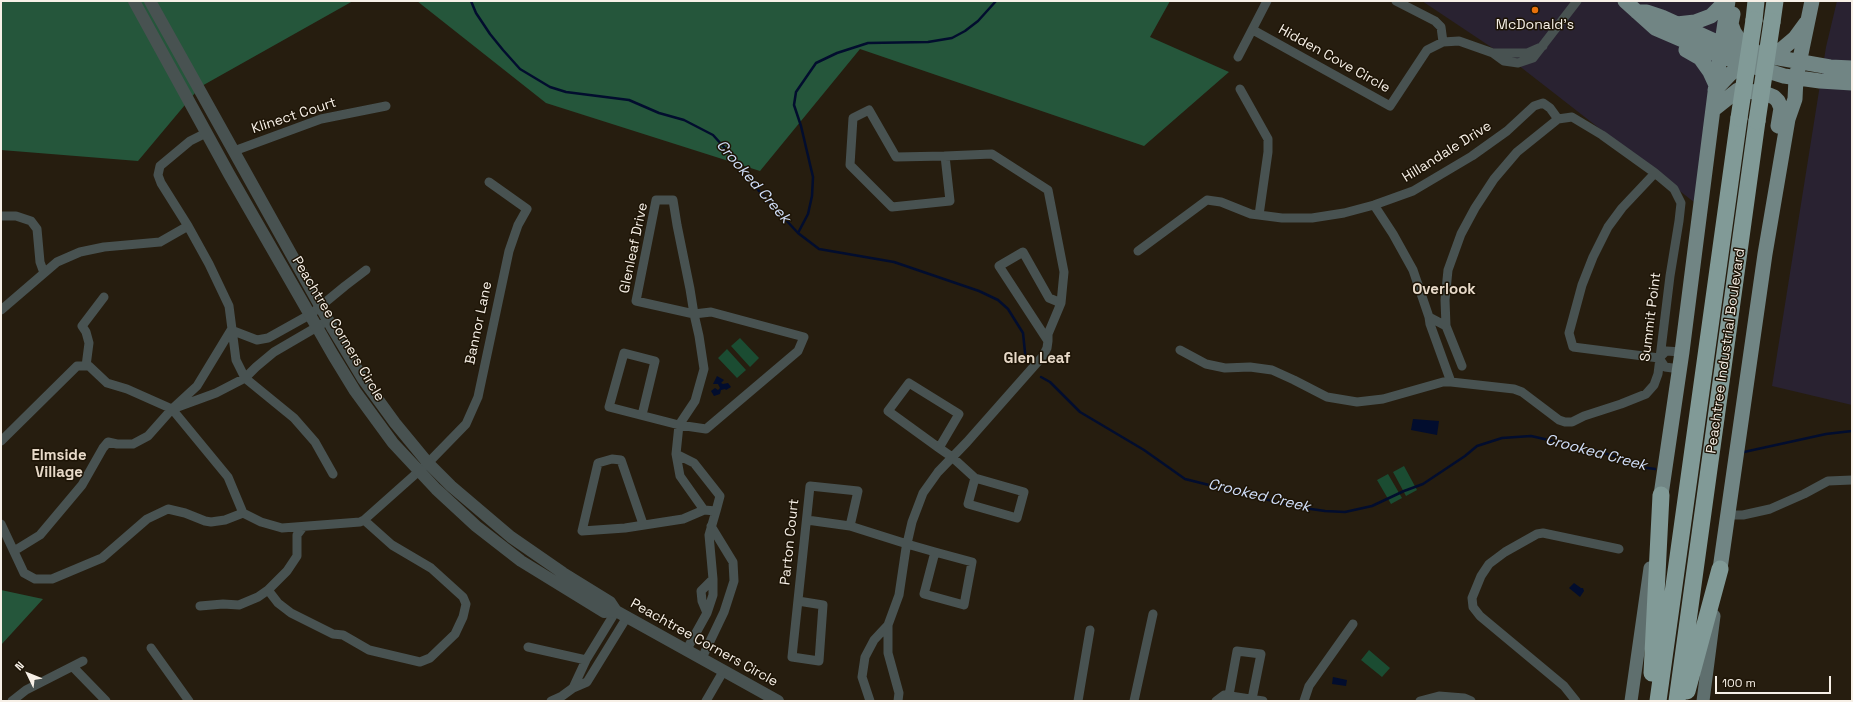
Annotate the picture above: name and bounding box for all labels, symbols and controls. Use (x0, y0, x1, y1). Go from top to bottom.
marker: McDonald's (1530, 5, 1540, 15)
place label: McDonald's (1496, 17, 1574, 33)
street label: Hidden Cove Circle (1275, 21, 1393, 97)
street label: Klinect Court (249, 94, 339, 138)
street label: Hillandale Drive (1399, 118, 1495, 186)
water label: Crooked Creek (712, 137, 794, 227)
street label: Glenleaf Drive (616, 201, 652, 295)
street label: Peachtree Industrial Boulevard (1703, 247, 1749, 455)
street label: Peachtree Corners Circle (288, 253, 388, 405)
street label: Summit Point (1637, 271, 1665, 363)
street label: Bannor Lane (462, 280, 496, 366)
district label: Overlook (1412, 281, 1476, 299)
district label: Glen Leaf (1003, 350, 1071, 368)
water label: Crooked Creek (1543, 431, 1649, 475)
district label: Elmside Village (31, 447, 87, 482)
water label: Crooked Creek (1206, 475, 1312, 517)
street label: Parton Court (777, 498, 803, 586)
street label: Peachtree Corners Circle (627, 595, 781, 691)
north arrow (8, 654, 48, 694)
text: N (12, 658, 27, 673)
scale bar (1717, 668, 1833, 694)
text: 100 m (1722, 675, 1756, 691)

